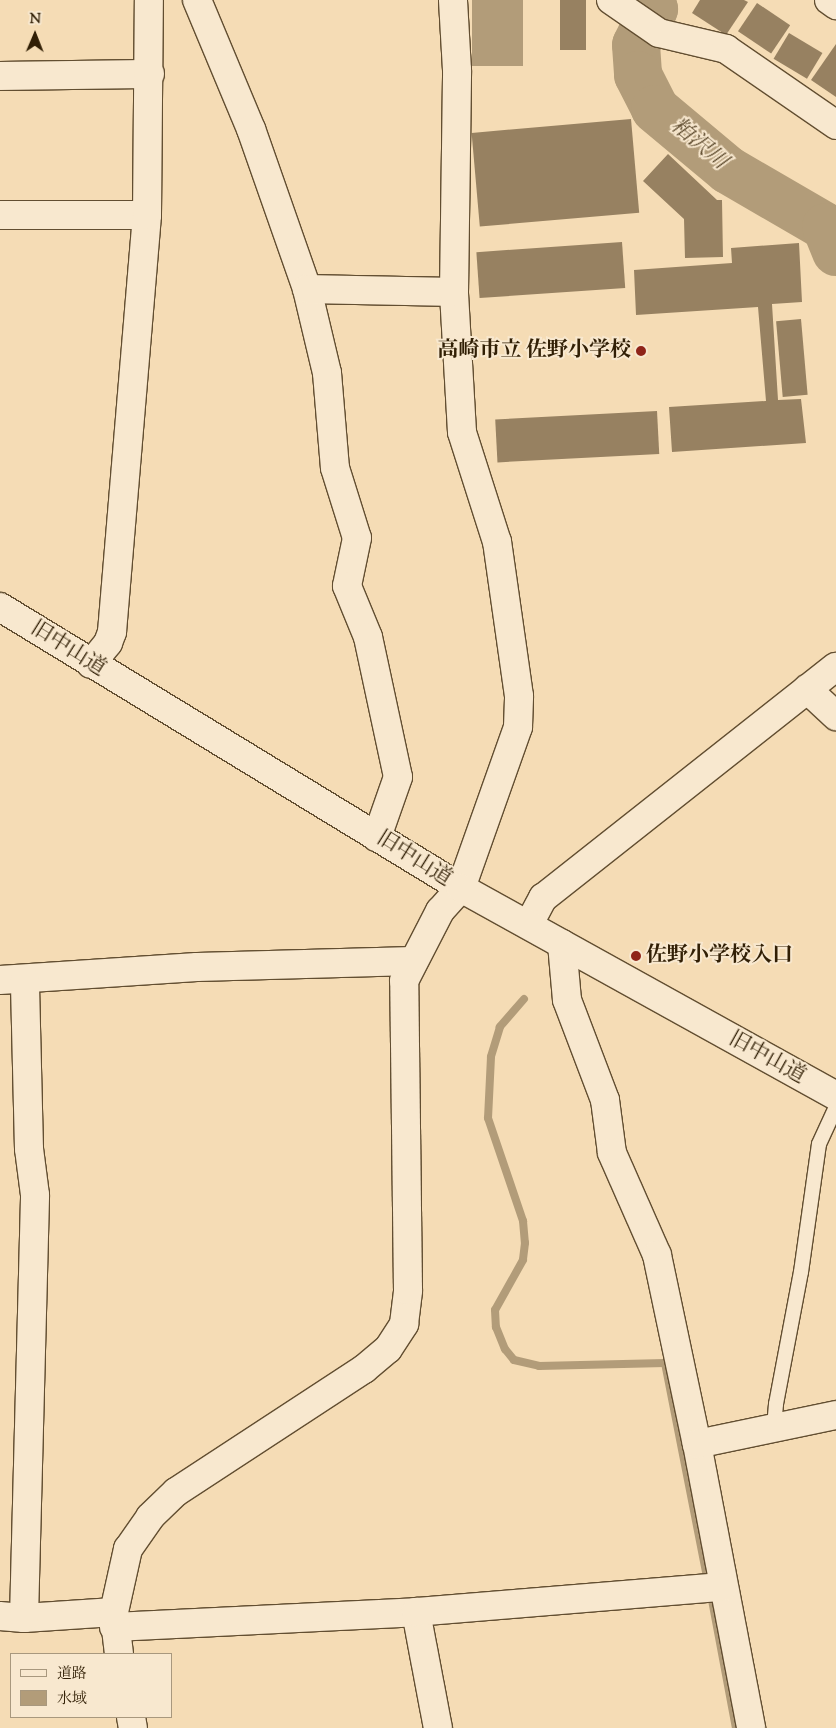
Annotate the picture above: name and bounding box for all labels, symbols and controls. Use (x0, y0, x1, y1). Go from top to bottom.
north arrow (10, 10, 60, 60)
text: N (29, 10, 41, 30)
water label: 粕沢川 (664, 114, 732, 176)
place label: 高崎市立 佐野小学校 (438, 338, 631, 364)
marker: 高崎市立 佐野小学校 (635, 345, 647, 357)
street label: 旧中山道 (26, 616, 110, 682)
street label: 旧中山道 (372, 826, 456, 892)
place label: 佐野小学校入口 (646, 943, 793, 969)
marker: 佐野小学校入口 (630, 950, 642, 962)
street label: 旧中山道 (724, 1027, 810, 1089)
legend (10, 1653, 172, 1718)
text: 道路 (57, 1664, 87, 1685)
text: 水域 (57, 1689, 87, 1710)

